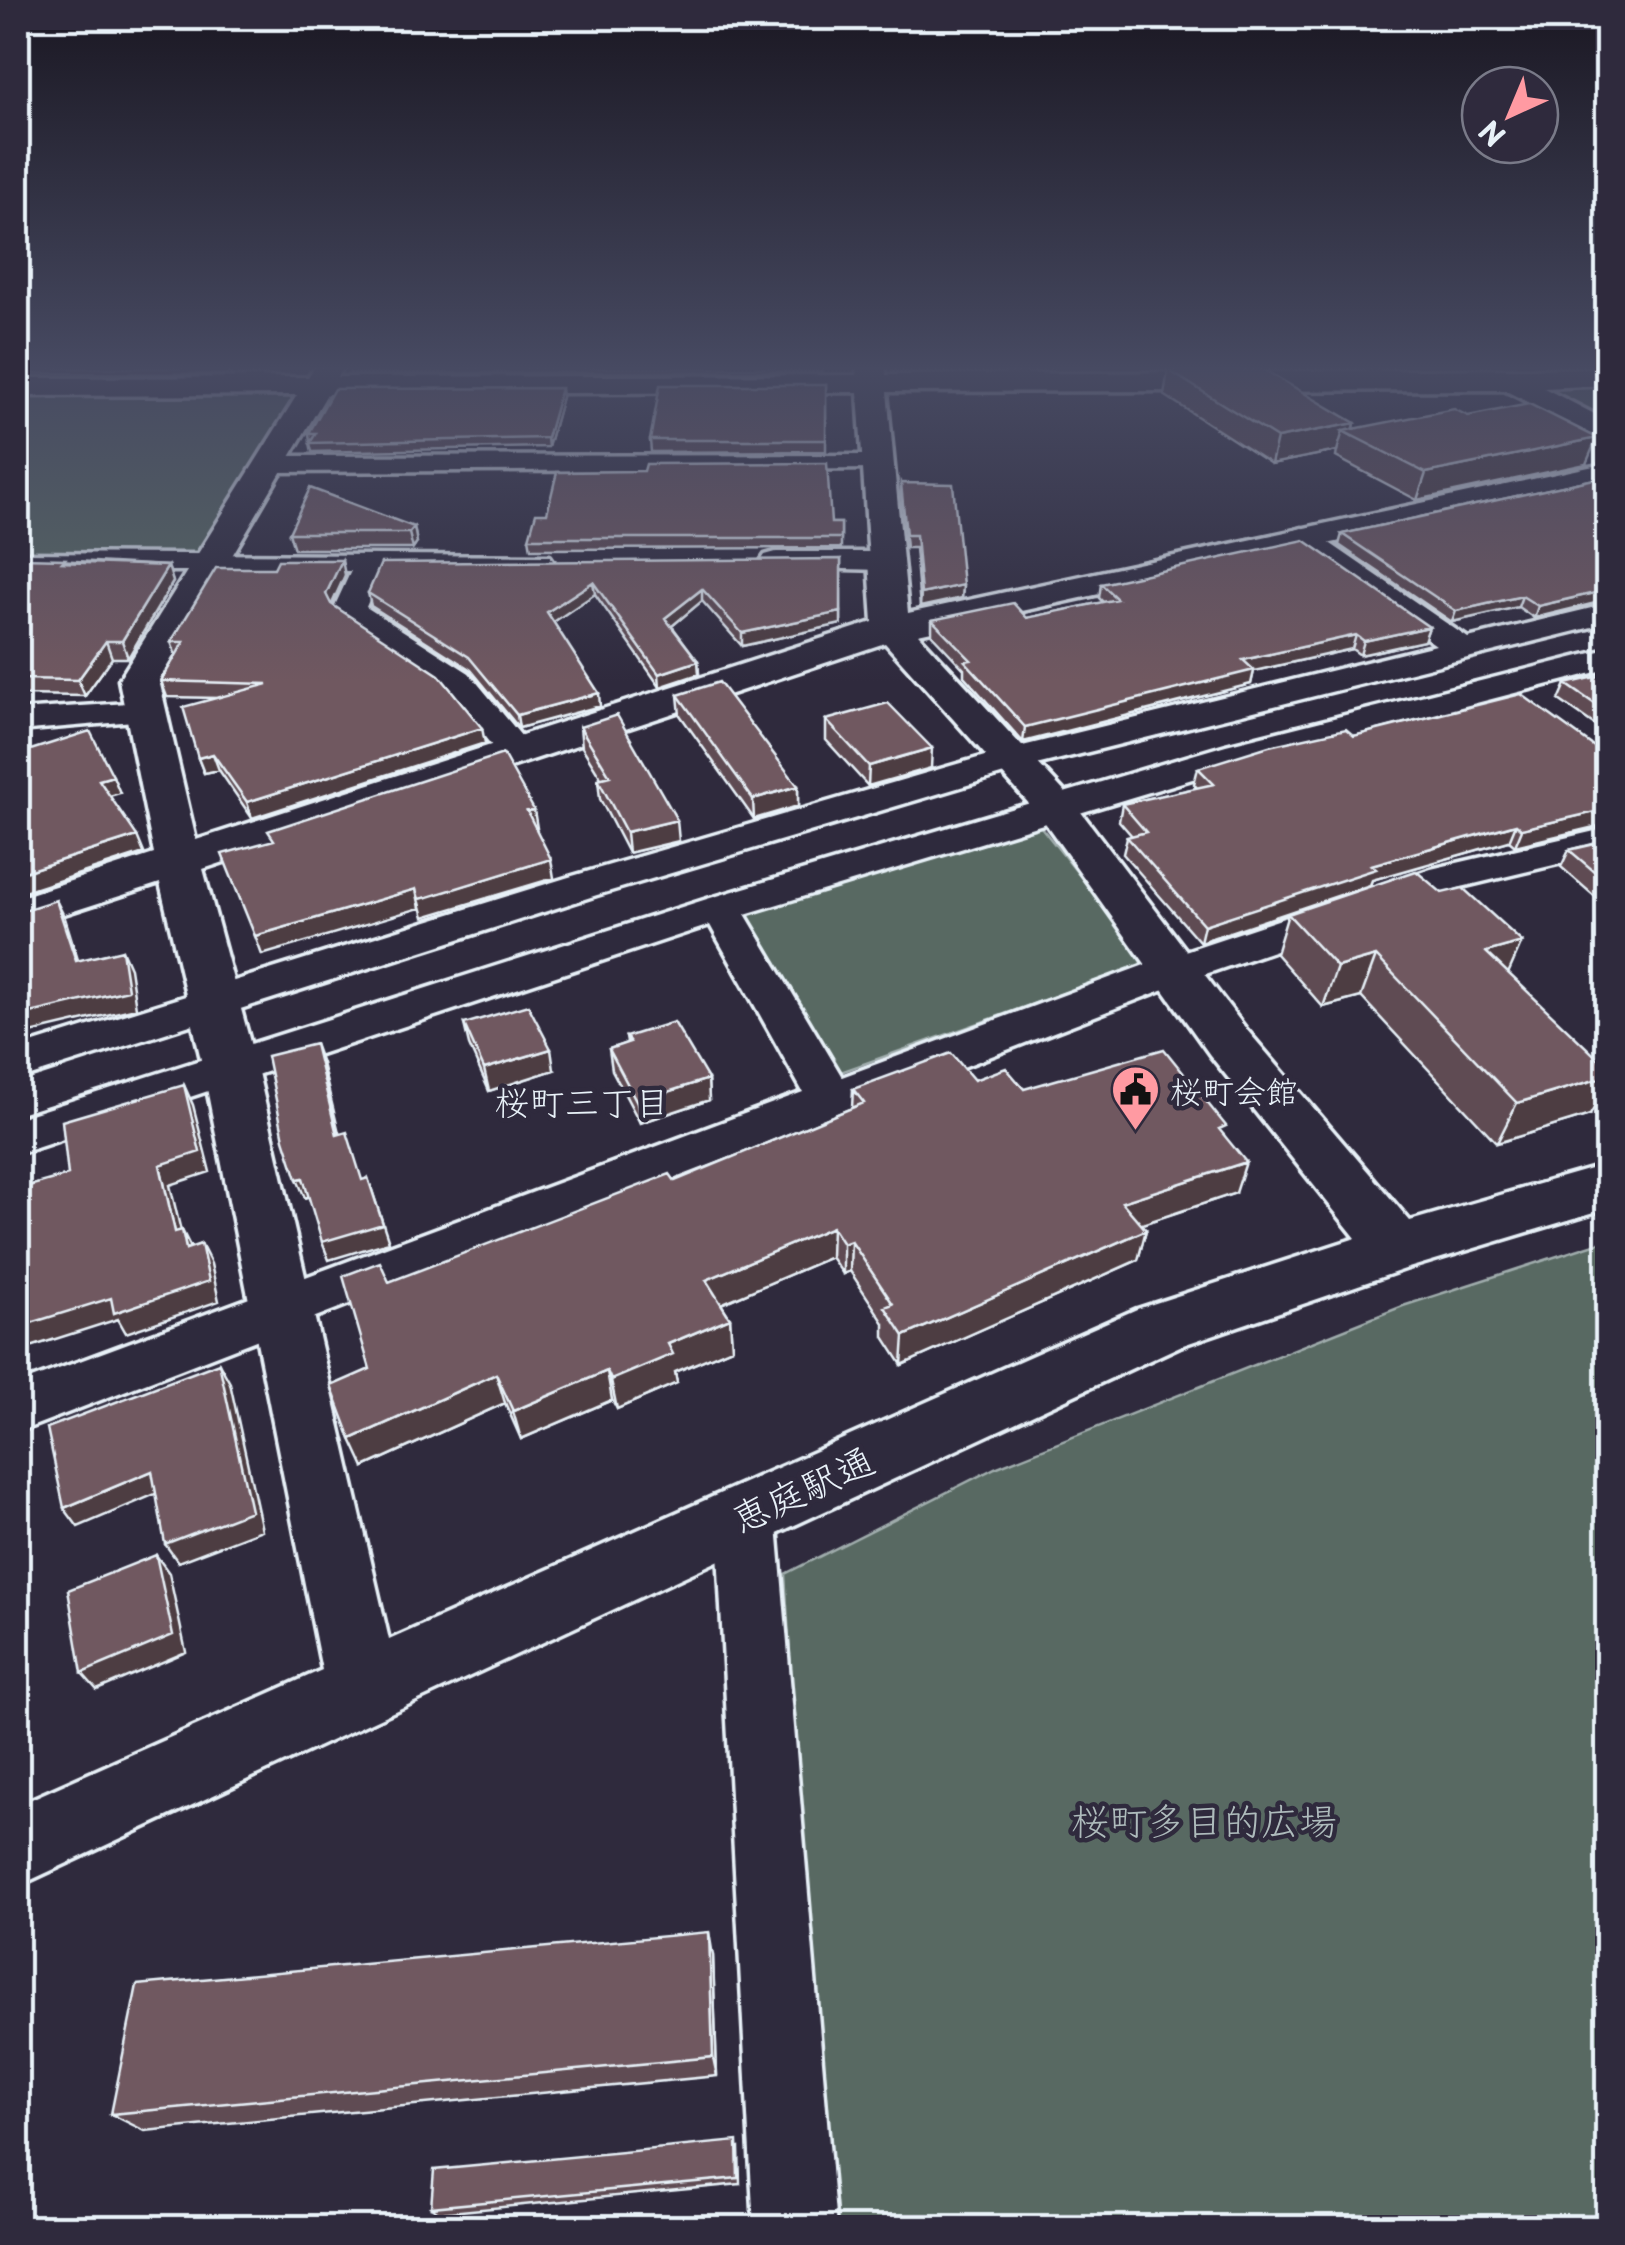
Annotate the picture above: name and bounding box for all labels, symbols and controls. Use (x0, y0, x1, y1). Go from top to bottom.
north arrow (1460, 65, 1560, 165)
text: N (1469, 111, 1515, 157)
public building icon: 桜町会館 (1109, 1064, 1161, 1132)
place label: 桜町会館 (1170, 1066, 1298, 1114)
district label: 桜町三丁目 (494, 1074, 670, 1127)
street label: 恵庭駅通 (721, 1430, 883, 1546)
park label: 桜町多目的広場 (1071, 1791, 1337, 1848)

